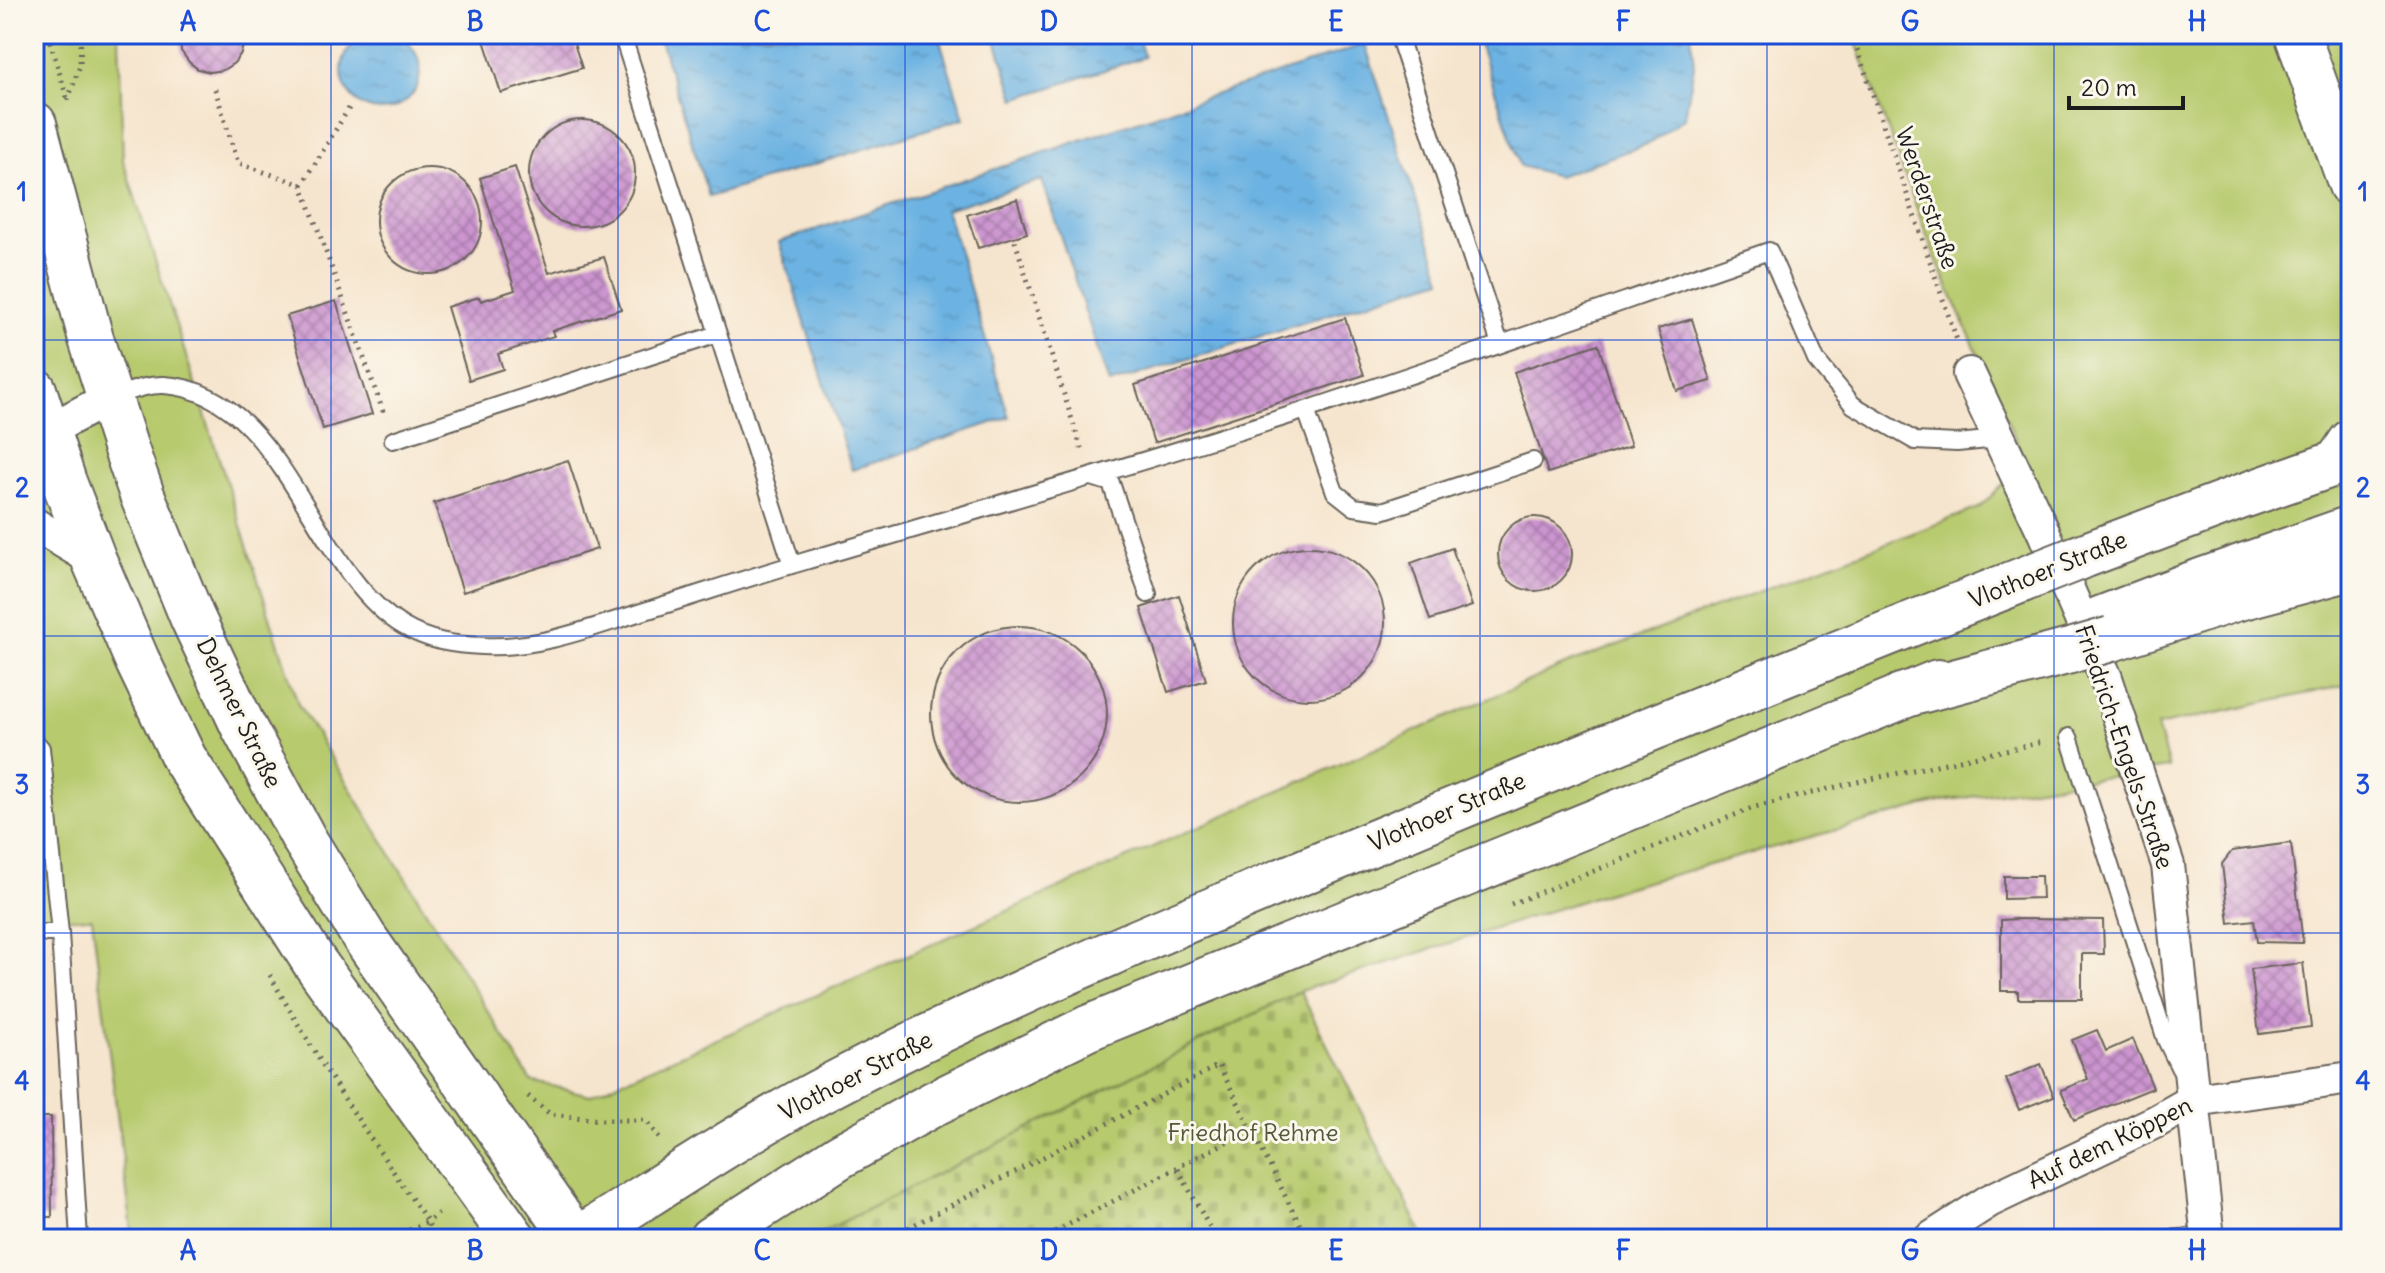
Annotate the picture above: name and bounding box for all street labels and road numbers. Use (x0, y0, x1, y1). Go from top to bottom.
street label: Werderstraße (1890, 123, 1966, 273)
street label: Vlothoer Straße (1964, 524, 2131, 614)
street label: Friedrich-Engels-Straße (2069, 621, 2181, 873)
street label: Dehmer Straße (191, 632, 289, 793)
street label: Vlothoer Straße (1364, 764, 1530, 858)
street label: Vlothoer Straße (774, 1024, 937, 1127)
street label: Auf dem Köppen (2023, 1089, 2197, 1195)

